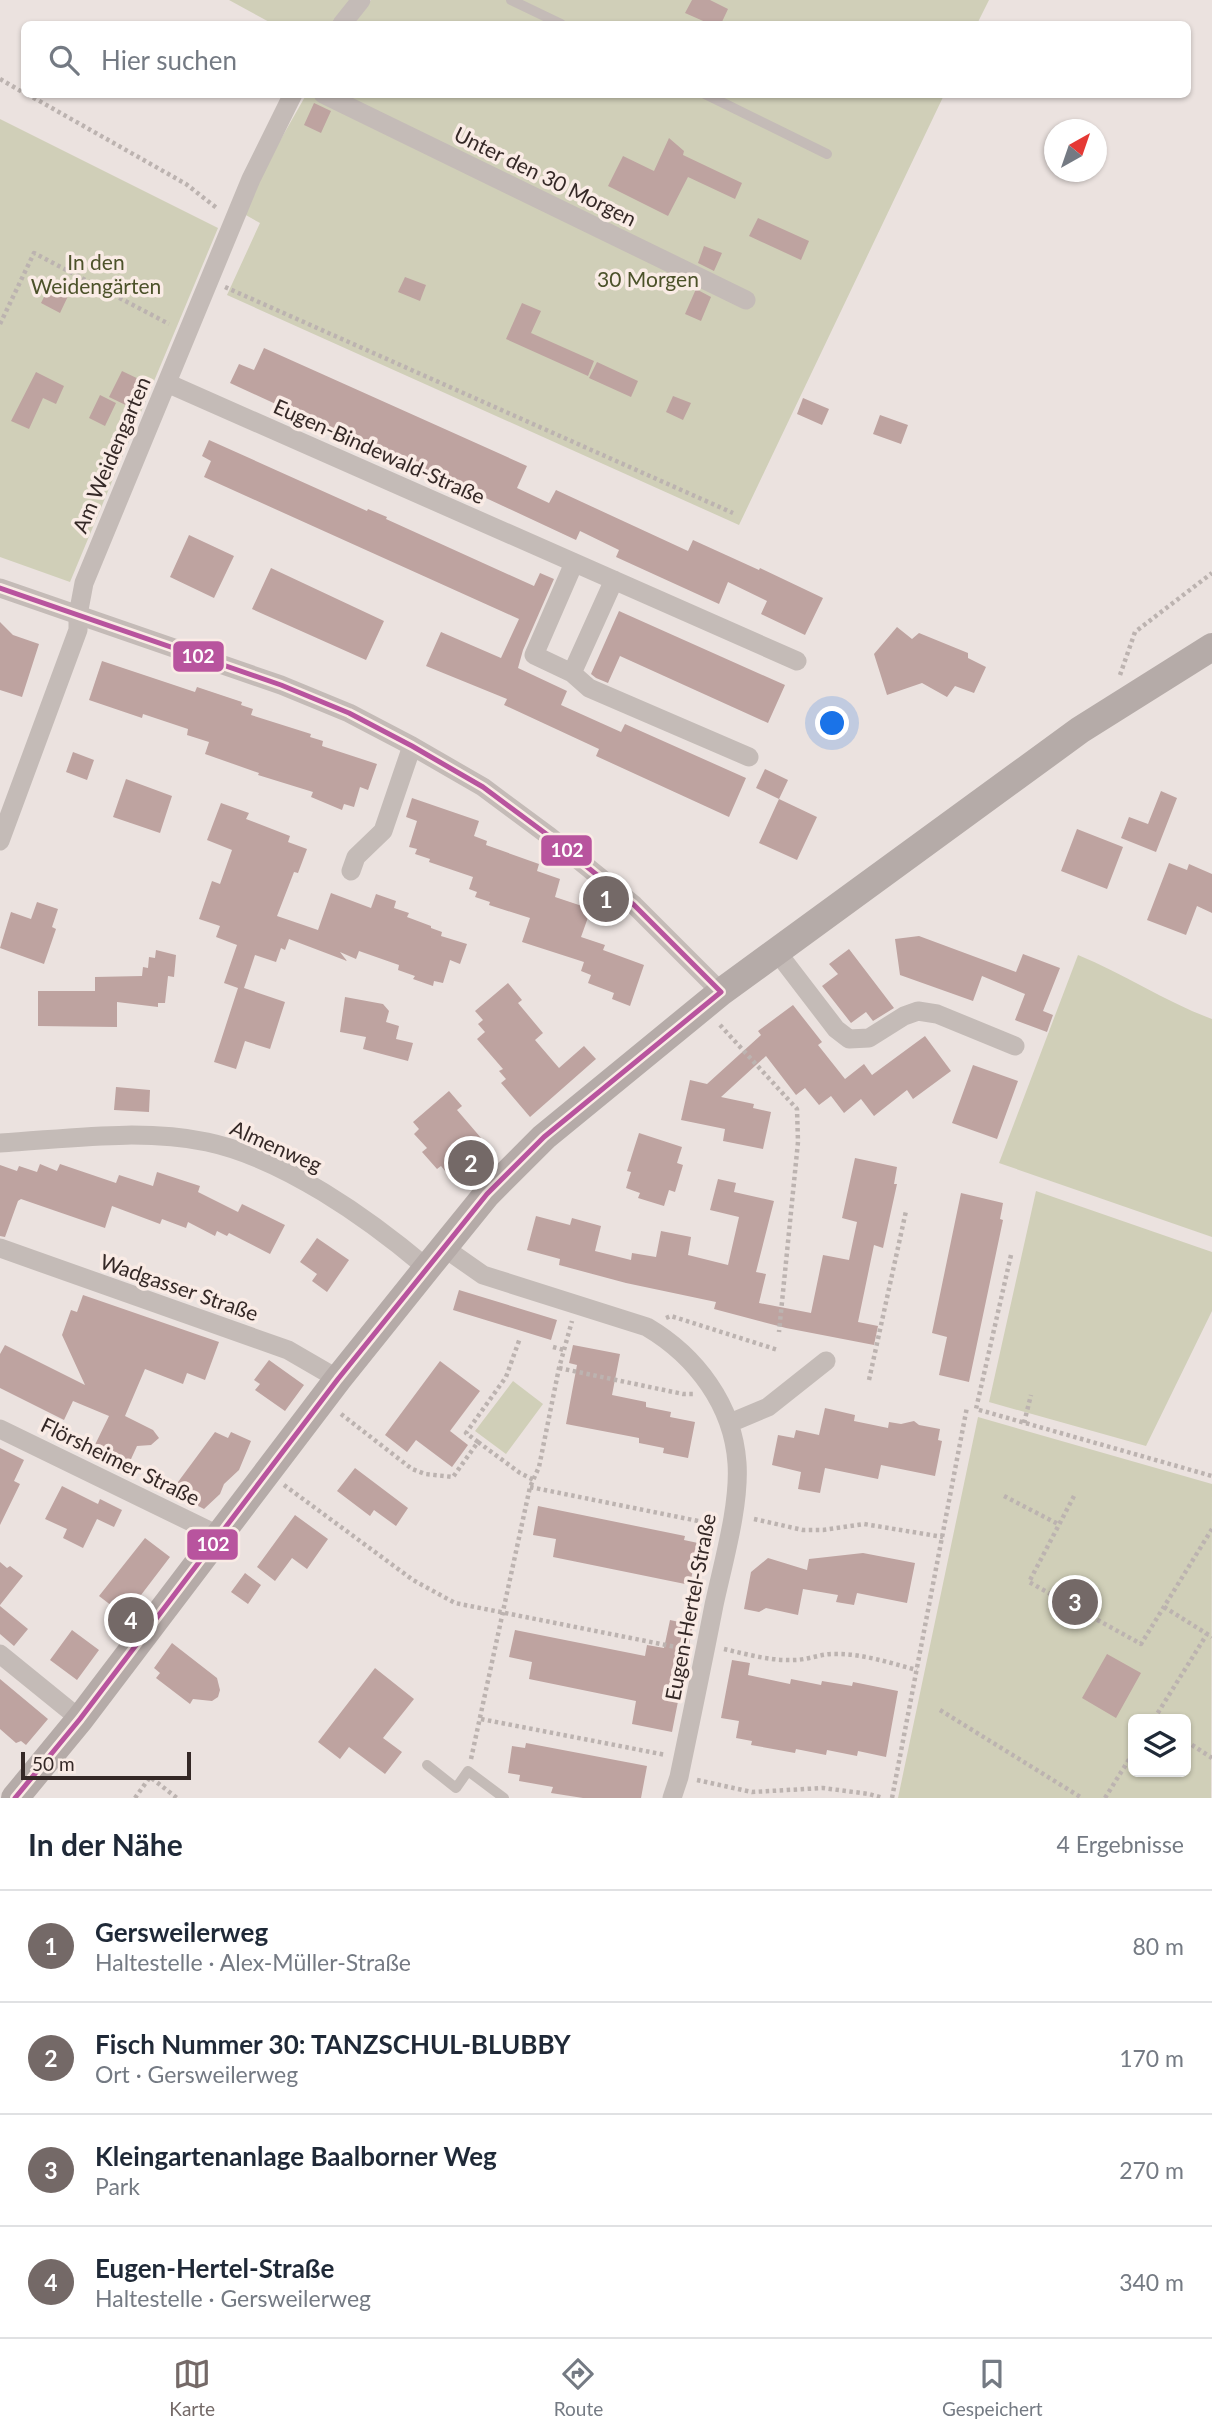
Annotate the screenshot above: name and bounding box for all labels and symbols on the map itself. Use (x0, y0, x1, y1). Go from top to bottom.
north arrow (1044, 119, 1107, 182)
street label: Unter den 30 Morgen (450, 121, 641, 231)
park label: In den Weidengärten (31, 249, 161, 298)
park label: 30 Morgen (597, 266, 699, 291)
street label: Am Weidengarten (66, 373, 155, 536)
street label: Eugen-Bindewald-Straße (270, 393, 489, 509)
line badge: 102 (172, 640, 225, 673)
text: 102 (181, 644, 215, 667)
your location (815, 706, 849, 740)
line badge: 102 (540, 834, 593, 867)
text: 102 (550, 838, 584, 861)
pin: 1 (583, 873, 629, 925)
street label: Almenweg (227, 1114, 326, 1177)
pin: 2 (448, 1137, 494, 1189)
street label: Wadgasser Straße (97, 1248, 262, 1325)
street label: Flörsheimer Straße (37, 1411, 204, 1510)
street label: Eugen-Hertel-Straße (659, 1511, 720, 1702)
line badge: 102 (186, 1528, 239, 1561)
text: 102 (196, 1532, 230, 1555)
pin: 3 (1052, 1576, 1098, 1628)
pin: 4 (108, 1594, 154, 1646)
scale bar (21, 1749, 191, 1781)

